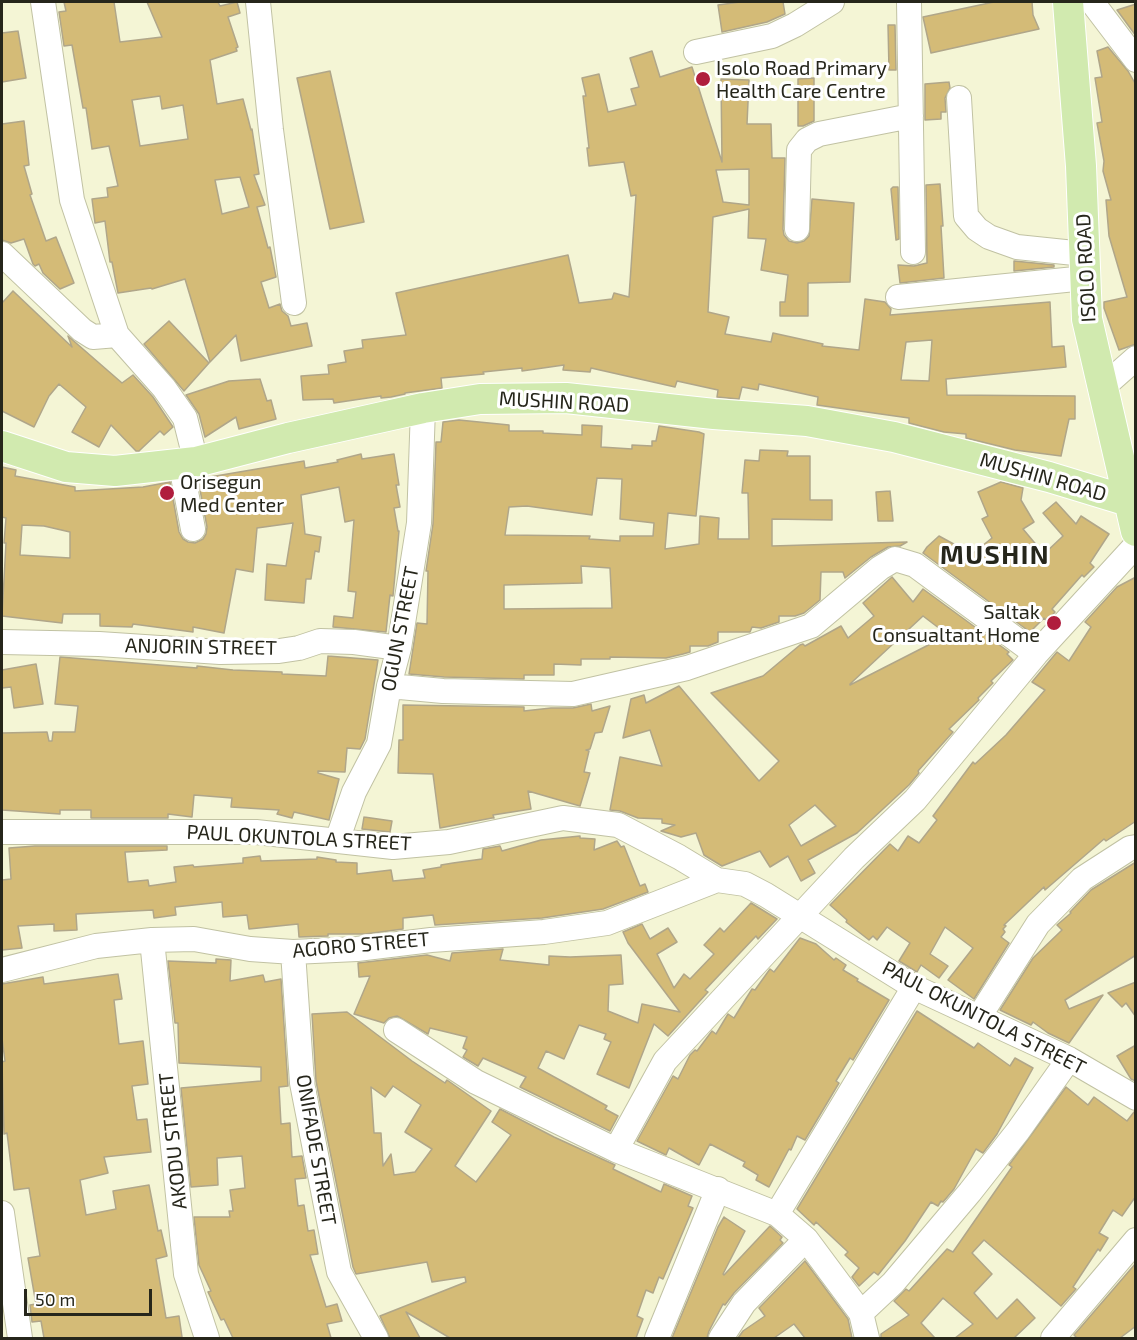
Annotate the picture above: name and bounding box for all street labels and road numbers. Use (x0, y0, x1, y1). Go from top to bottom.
street label: ISOLO ROAD (1071, 213, 1101, 323)
street label: MUSHIN ROAD (498, 387, 630, 417)
street label: MUSHIN ROAD (977, 447, 1109, 507)
street label: OGUN STREET (376, 564, 424, 694)
street label: ANJORIN STREET (125, 634, 277, 660)
street label: PAUL OKUNTOLA STREET (186, 820, 412, 856)
street label: AGORO STREET (291, 927, 431, 963)
street label: PAUL OKUNTOLA STREET (878, 956, 1090, 1080)
street label: AKODU STREET (154, 1071, 192, 1211)
street label: ONIFADE STREET (291, 1073, 341, 1227)

